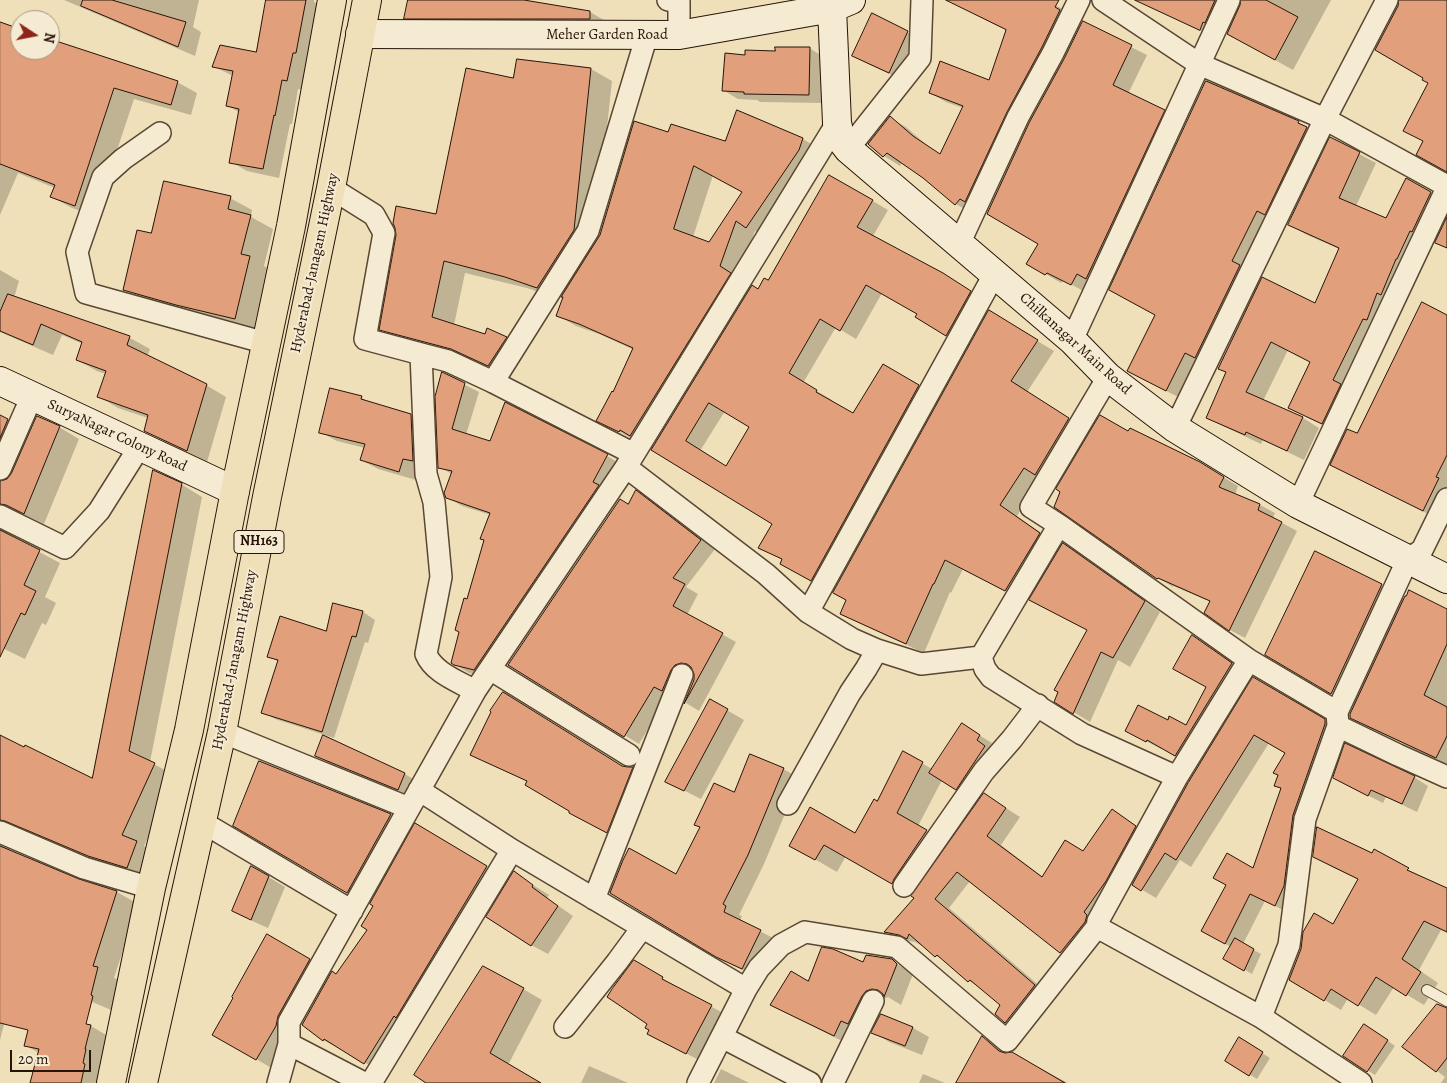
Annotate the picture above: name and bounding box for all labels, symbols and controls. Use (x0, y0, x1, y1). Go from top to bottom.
north arrow (10, 10, 60, 60)
street label: Meher Garden Road (546, 26, 668, 44)
text: N (39, 31, 60, 45)
street label: Hyderabad-Janagam Highway (287, 171, 343, 355)
street label: Chilkanagar Main Road (1016, 289, 1134, 399)
street label: SuryaNagar Colony Road (44, 396, 190, 476)
road number: NH163 (234, 530, 284, 554)
street label: Hyderabad-Janagam Highway (209, 568, 261, 752)
scale bar (12, 1040, 94, 1072)
text: 20 m (18, 1049, 49, 1069)

